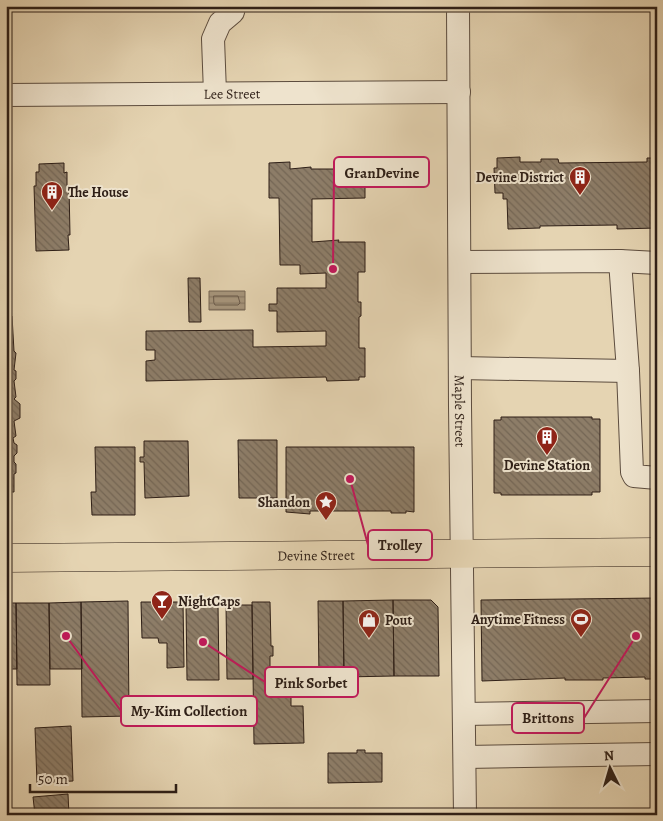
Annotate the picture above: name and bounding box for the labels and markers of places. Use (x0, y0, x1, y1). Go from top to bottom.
callout: GranDevine (334, 157, 429, 187)
building icon: Devine District (568, 165, 592, 196)
place label: Devine District (476, 168, 564, 187)
building icon: The House (40, 180, 64, 211)
place label: The House (68, 183, 129, 202)
building icon: Devine Station (535, 425, 559, 456)
place label: Devine Station (504, 456, 590, 475)
place icon: Shandon (314, 490, 338, 521)
place label: Shandon (258, 493, 310, 512)
callout: Trolley (368, 530, 432, 560)
bar icon: NightCaps (150, 589, 174, 620)
place label: NightCaps (178, 592, 240, 611)
sports icon: Anytime Fitness (569, 607, 593, 638)
shop icon: Pout (357, 608, 381, 639)
place label: Anytime Fitness (470, 610, 565, 629)
place label: Pout (385, 611, 412, 630)
callout: Pink Sorbet (265, 667, 358, 697)
callout: My-Kim Collection (121, 696, 257, 726)
callout: Brittons (512, 703, 584, 733)

